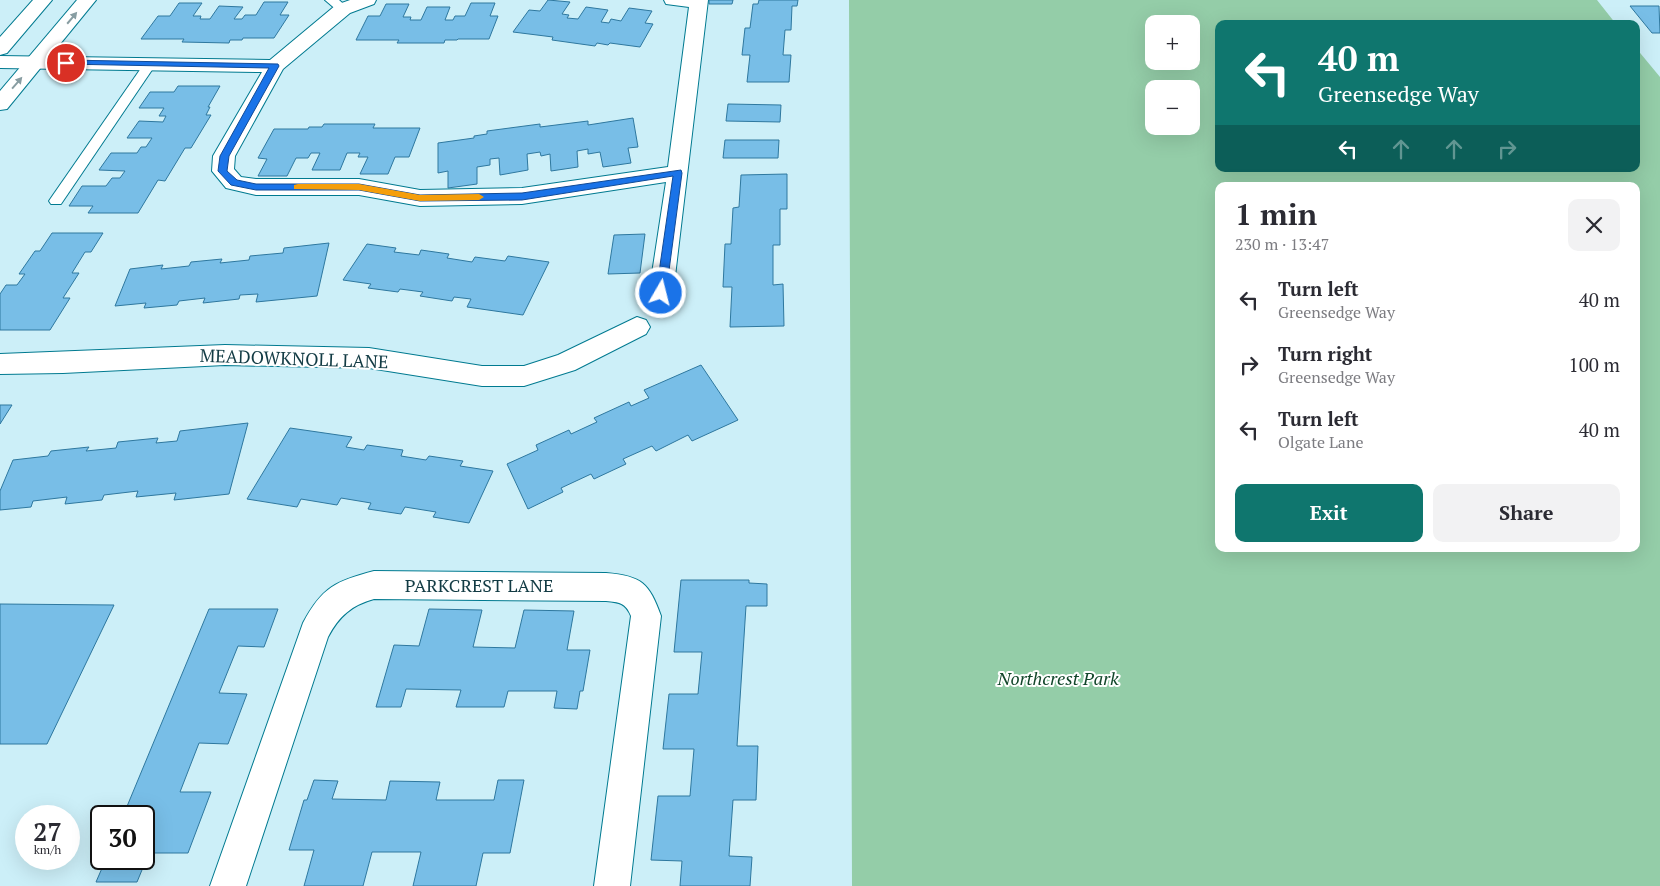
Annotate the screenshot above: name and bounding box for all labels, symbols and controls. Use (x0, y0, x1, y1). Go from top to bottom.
one-way arrow (67, 11, 78, 24)
map controls (1145, 15, 1200, 135)
button: + (1145, 15, 1200, 70)
text: 40 m (1318, 35, 1399, 81)
icon: left (1235, 40, 1300, 105)
pin (45, 42, 87, 84)
icon: arrive (52, 49, 80, 77)
one-way arrow (12, 77, 23, 90)
text: Greensedge Way (1318, 79, 1479, 108)
button: − (1145, 80, 1200, 135)
icon: left (1334, 135, 1362, 163)
icon: ahead (1387, 135, 1415, 163)
icon: ahead (1440, 135, 1468, 163)
icon: right (1493, 135, 1521, 163)
text: 1 min (1235, 194, 1317, 234)
button: close (1568, 199, 1620, 251)
text: 230 m · 13:47 (1235, 233, 1329, 255)
position arrow (634, 266, 686, 318)
text: Turn left (1278, 276, 1359, 301)
icon: left (1235, 286, 1263, 314)
text: 40 m (1579, 287, 1620, 312)
text: Greensedge Way (1278, 301, 1395, 323)
text: Turn right (1278, 341, 1372, 366)
street label: MEADOWKNOLL LANE (199, 343, 389, 373)
icon: right (1235, 351, 1263, 379)
text: 100 m (1569, 352, 1620, 377)
text: Greensedge Way (1278, 366, 1395, 388)
text: Turn left (1278, 406, 1359, 431)
icon: left (1235, 416, 1263, 444)
text: 40 m (1579, 417, 1620, 442)
text: Olgate Lane (1278, 431, 1363, 453)
button: Exit (1235, 484, 1423, 542)
button: Share (1433, 484, 1620, 542)
street label: PARKCREST LANE (405, 573, 553, 597)
park label: Northcrest Park (996, 666, 1119, 690)
speed limit sign: 30 (90, 805, 155, 870)
text: 27 (33, 815, 62, 848)
text: km/h (34, 842, 61, 857)

